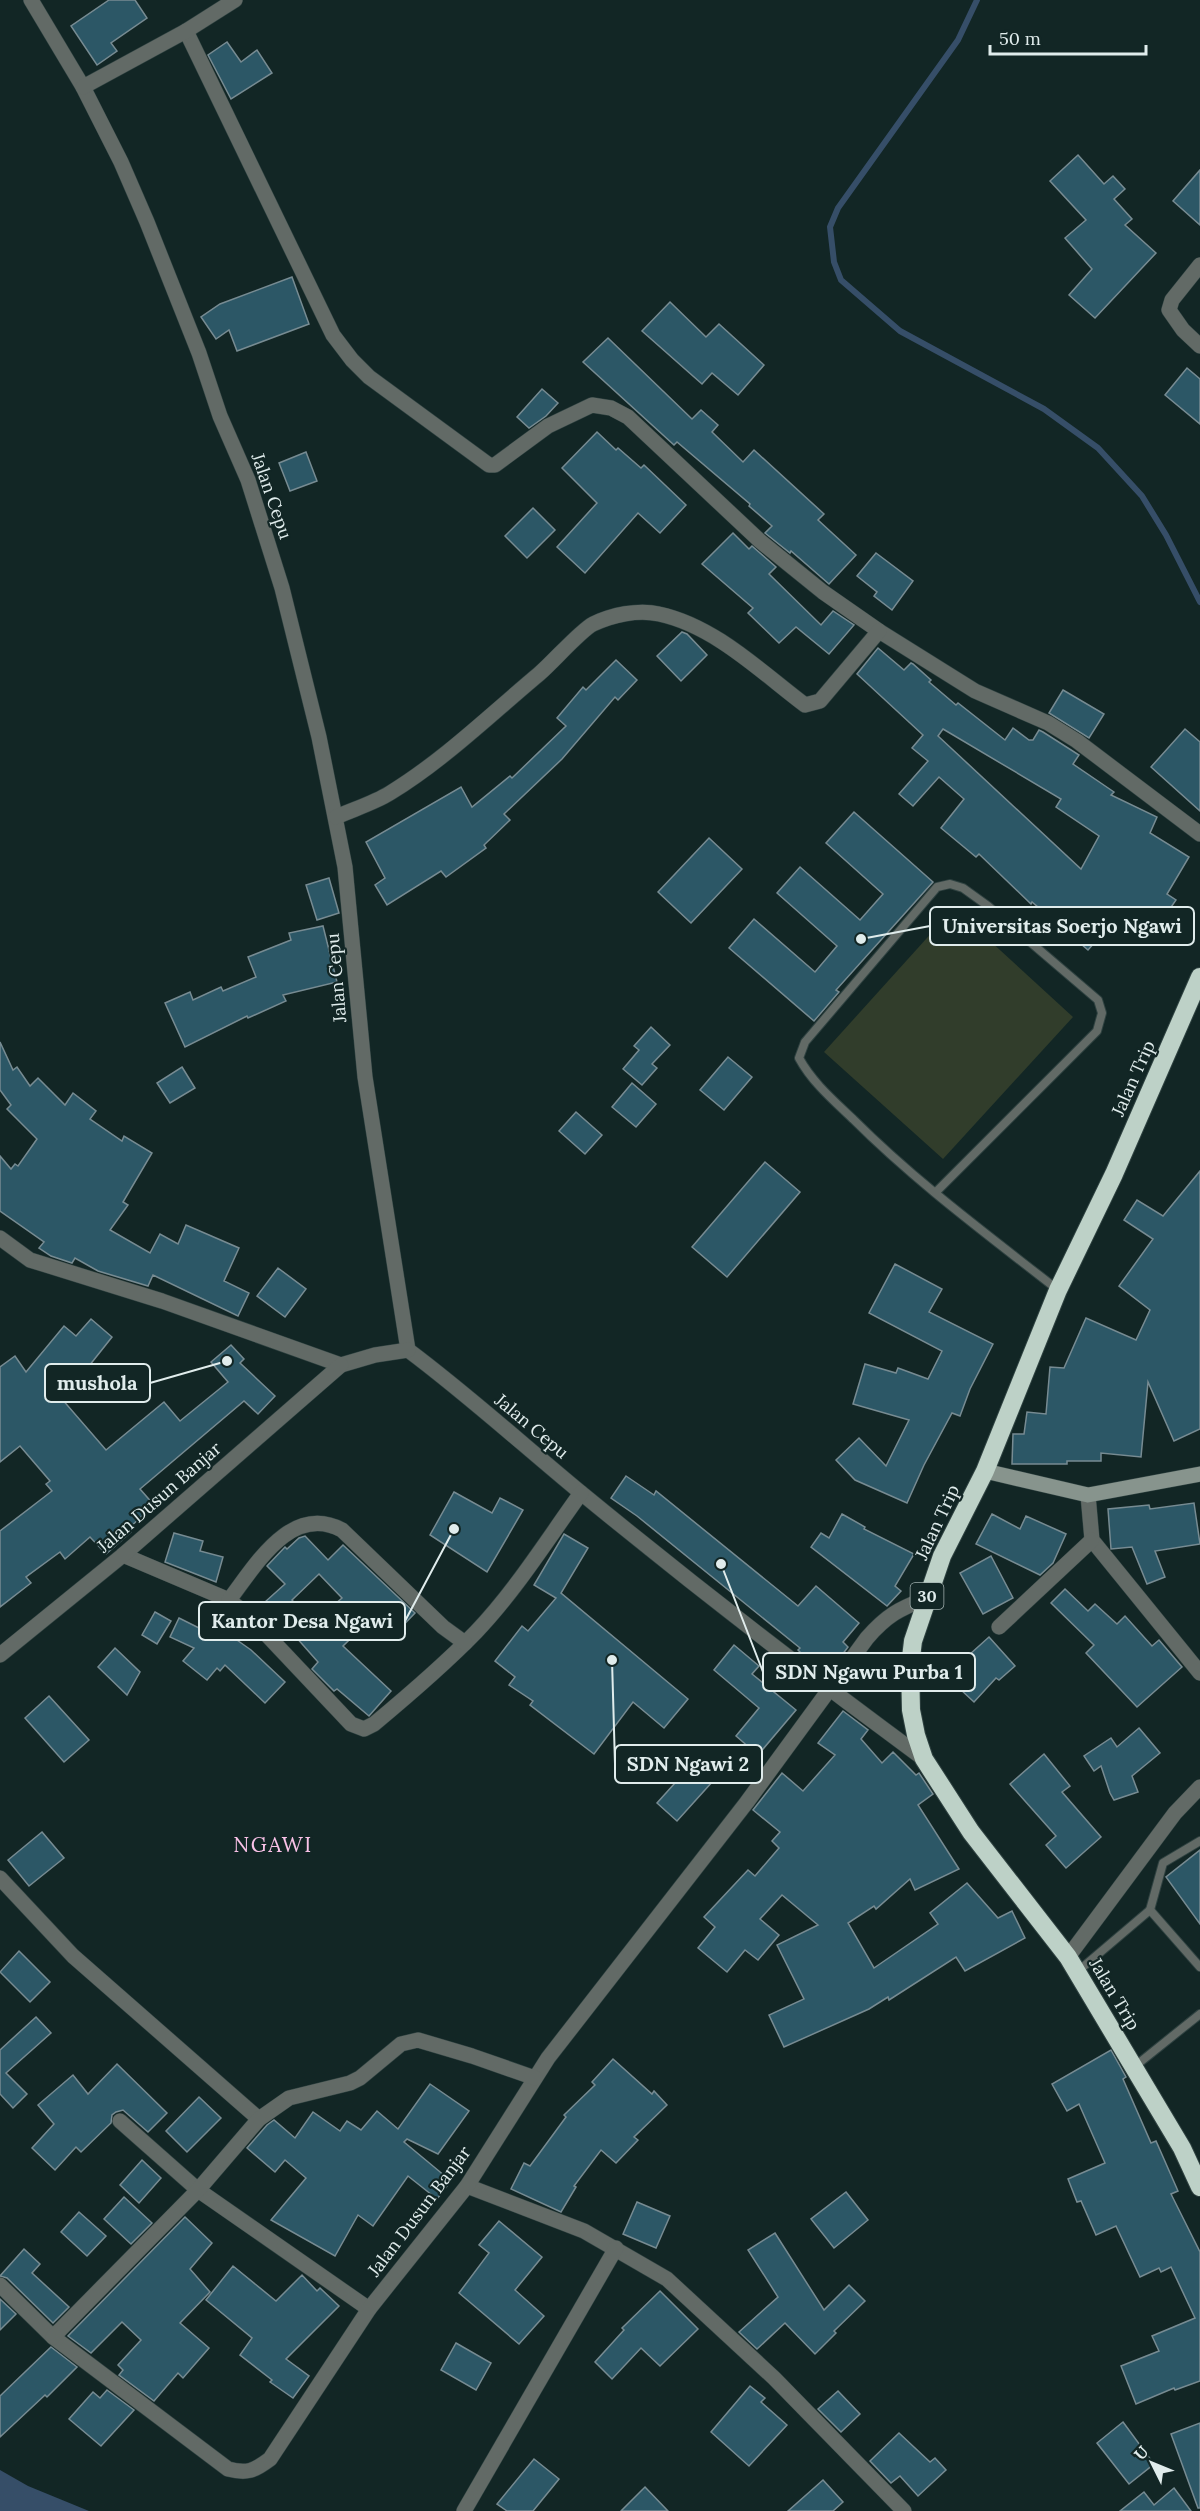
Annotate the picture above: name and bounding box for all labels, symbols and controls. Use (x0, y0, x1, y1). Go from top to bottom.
scale bar (990, 18, 1146, 56)
text: 50 m (999, 27, 1041, 50)
street label: Jalan Cepu (246, 449, 298, 542)
callout: Universitas Soerjo Ngawi (930, 907, 1194, 945)
text: Universitas Soerjo Ngawi (942, 913, 1182, 938)
street label: Jalan Cepu (321, 932, 351, 1025)
street label: Jalan Trip (1106, 1037, 1160, 1120)
callout: mushola (45, 1364, 150, 1402)
text: mushola (57, 1370, 138, 1395)
street label: Jalan Cepu (490, 1388, 574, 1464)
street label: Jalan Dusun Banjar (91, 1437, 226, 1558)
street label: Jalan Trip (909, 1481, 964, 1564)
road number: 30 (910, 1583, 944, 1609)
callout: Kantor Desa Ngawi (199, 1602, 405, 1640)
text: Kantor Desa Ngawi (211, 1608, 393, 1633)
callout: SDN Ngawu Purba 1 (763, 1653, 975, 1691)
text: SDN Ngawu Purba 1 (775, 1659, 963, 1684)
callout: SDN Ngawi 2 (615, 1745, 762, 1783)
text: SDN Ngawi 2 (627, 1751, 749, 1776)
district label: NGAWI (233, 1831, 313, 1858)
street label: Jalan Trip (1084, 1953, 1146, 2034)
street label: Jalan Dusun Banjar (362, 2141, 476, 2282)
north arrow (1122, 2433, 1182, 2493)
text: U (1130, 2441, 1152, 2464)

